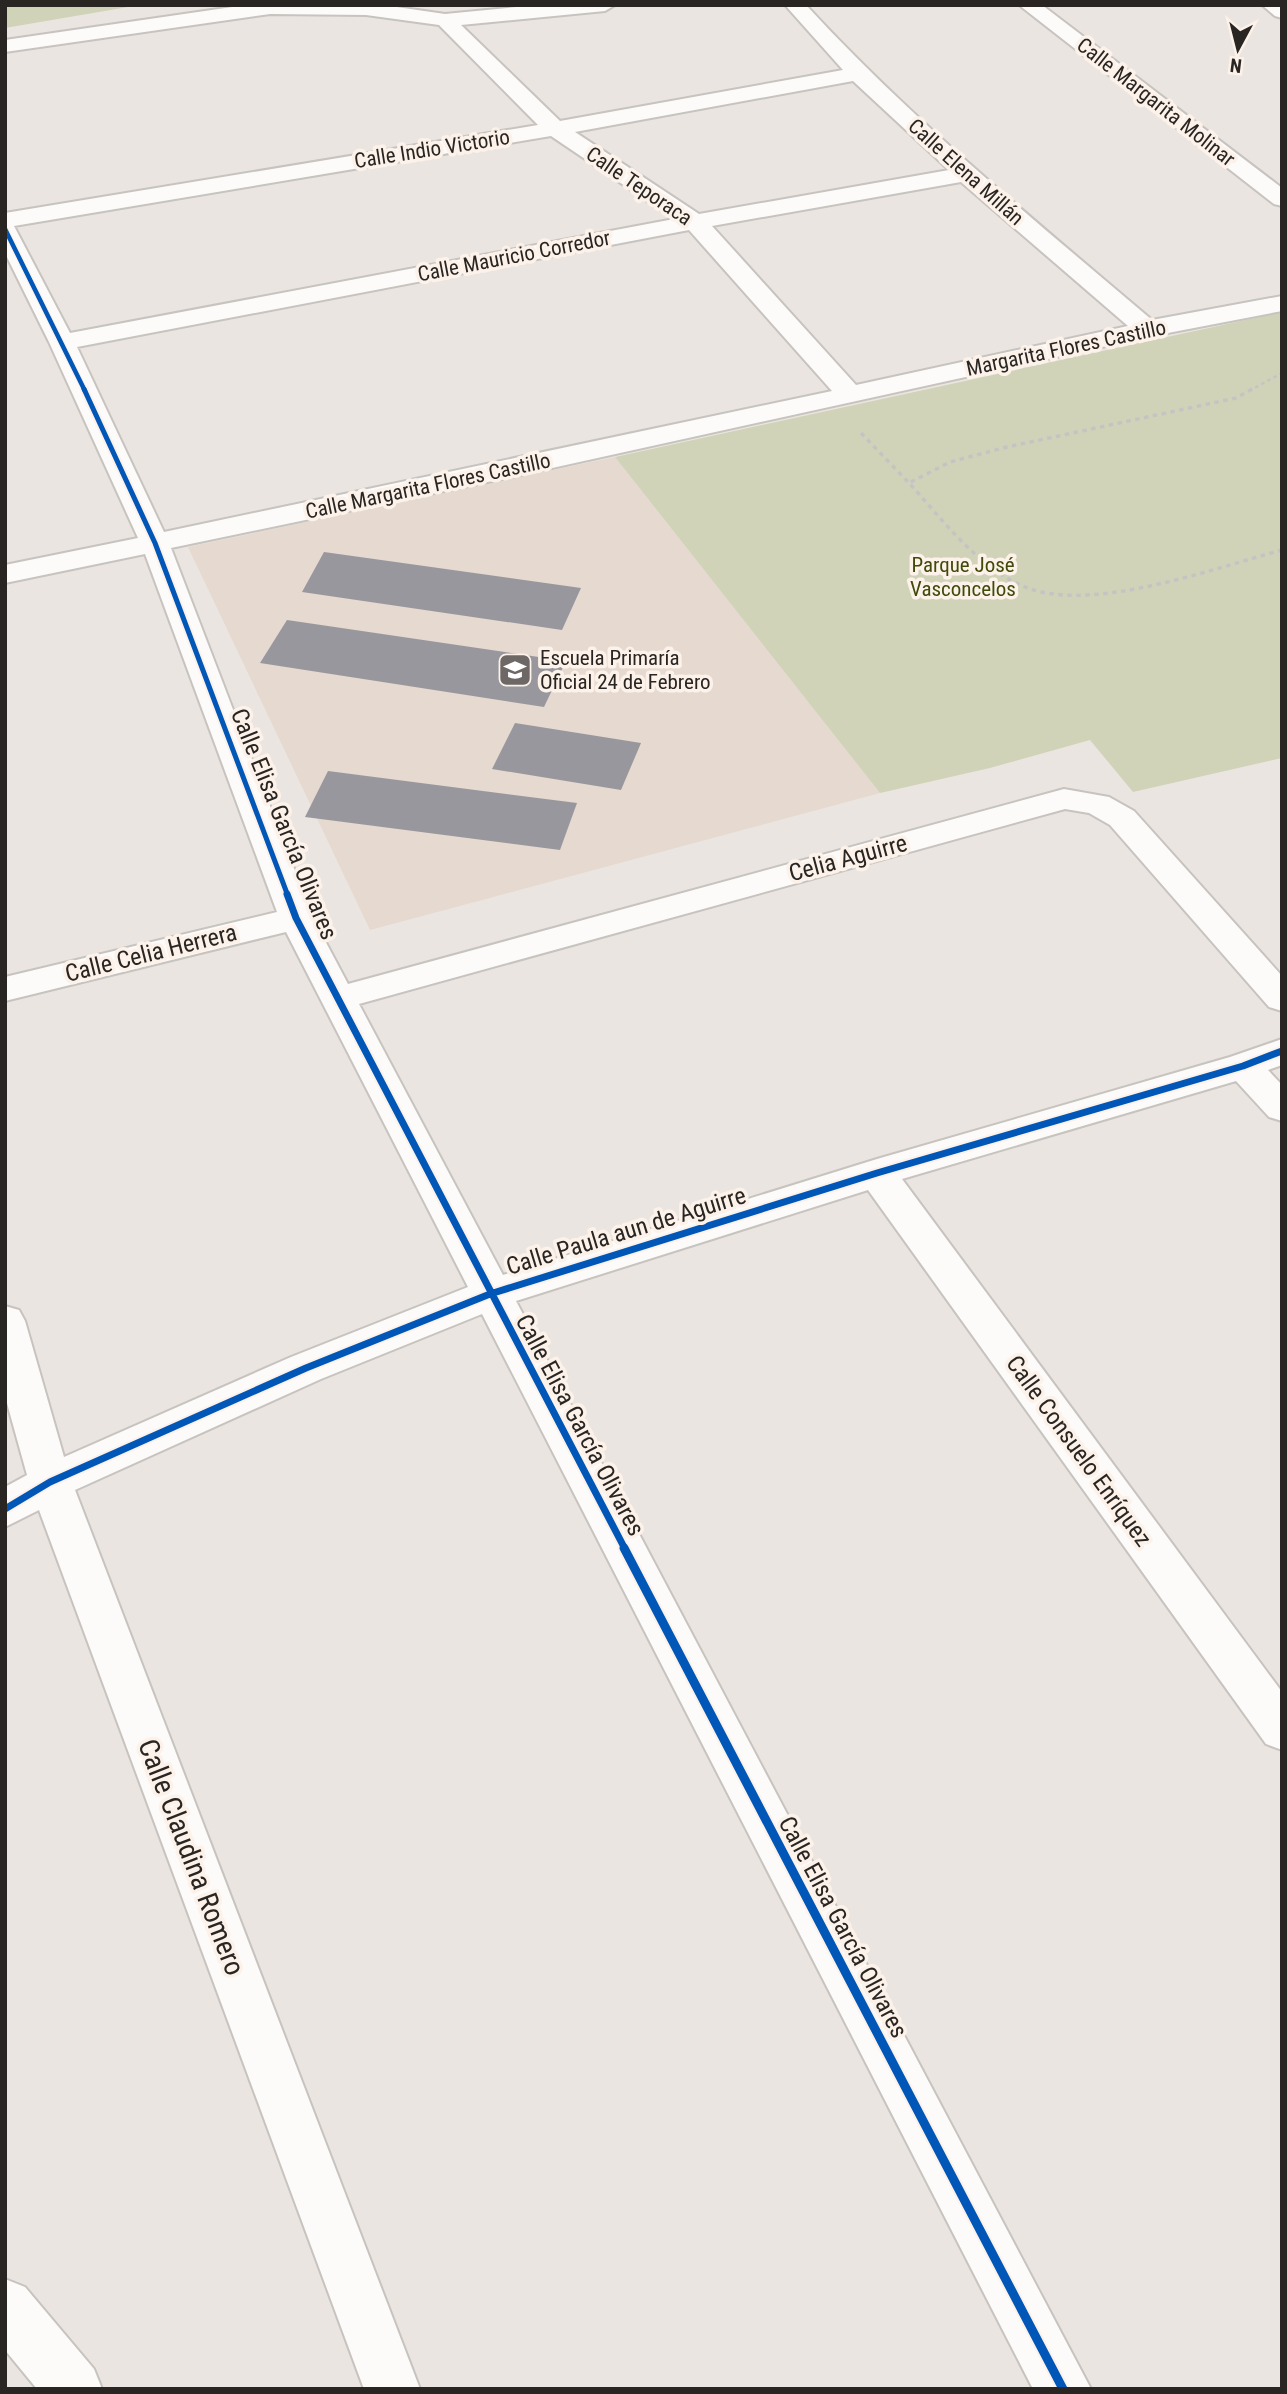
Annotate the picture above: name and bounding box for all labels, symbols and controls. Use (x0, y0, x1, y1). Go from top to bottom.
north arrow (1203, 14, 1273, 84)
street label: Calle Margarita Molinar (1072, 33, 1240, 171)
text: N (1229, 53, 1243, 78)
street label: Calle Elena Millán (903, 114, 1029, 230)
street label: Calle Indio Victorio (353, 125, 511, 173)
street label: Calle Teporaca (582, 142, 696, 230)
street label: Calle Mauricio Corredor (416, 226, 612, 286)
street label: Margarita Flores Castillo (964, 315, 1168, 381)
street label: Calle Margarita Flores Castillo (303, 448, 553, 524)
park label: Parque José Vasconcelos (910, 553, 1016, 601)
place label: Escuela Primaría Oficial 24 de Febrero (540, 646, 711, 694)
school or university icon: Escuela Primaría Oficial 24 de Febrero (496, 651, 534, 689)
street label: Calle Elisa García Olivares (225, 704, 343, 944)
street label: Celia Aguirre (786, 829, 910, 887)
street label: Calle Celia Herrera (62, 918, 240, 988)
street label: Calle Paula aun de Aguirre (503, 1181, 749, 1281)
street label: Calle Elisa García Olivares (510, 1310, 650, 1540)
street label: Calle Consuelo Enríquez (1000, 1350, 1158, 1552)
street label: Calle Claudina Romero (131, 1735, 252, 1980)
street label: Calle Elisa García Olivares (773, 1812, 913, 2042)

